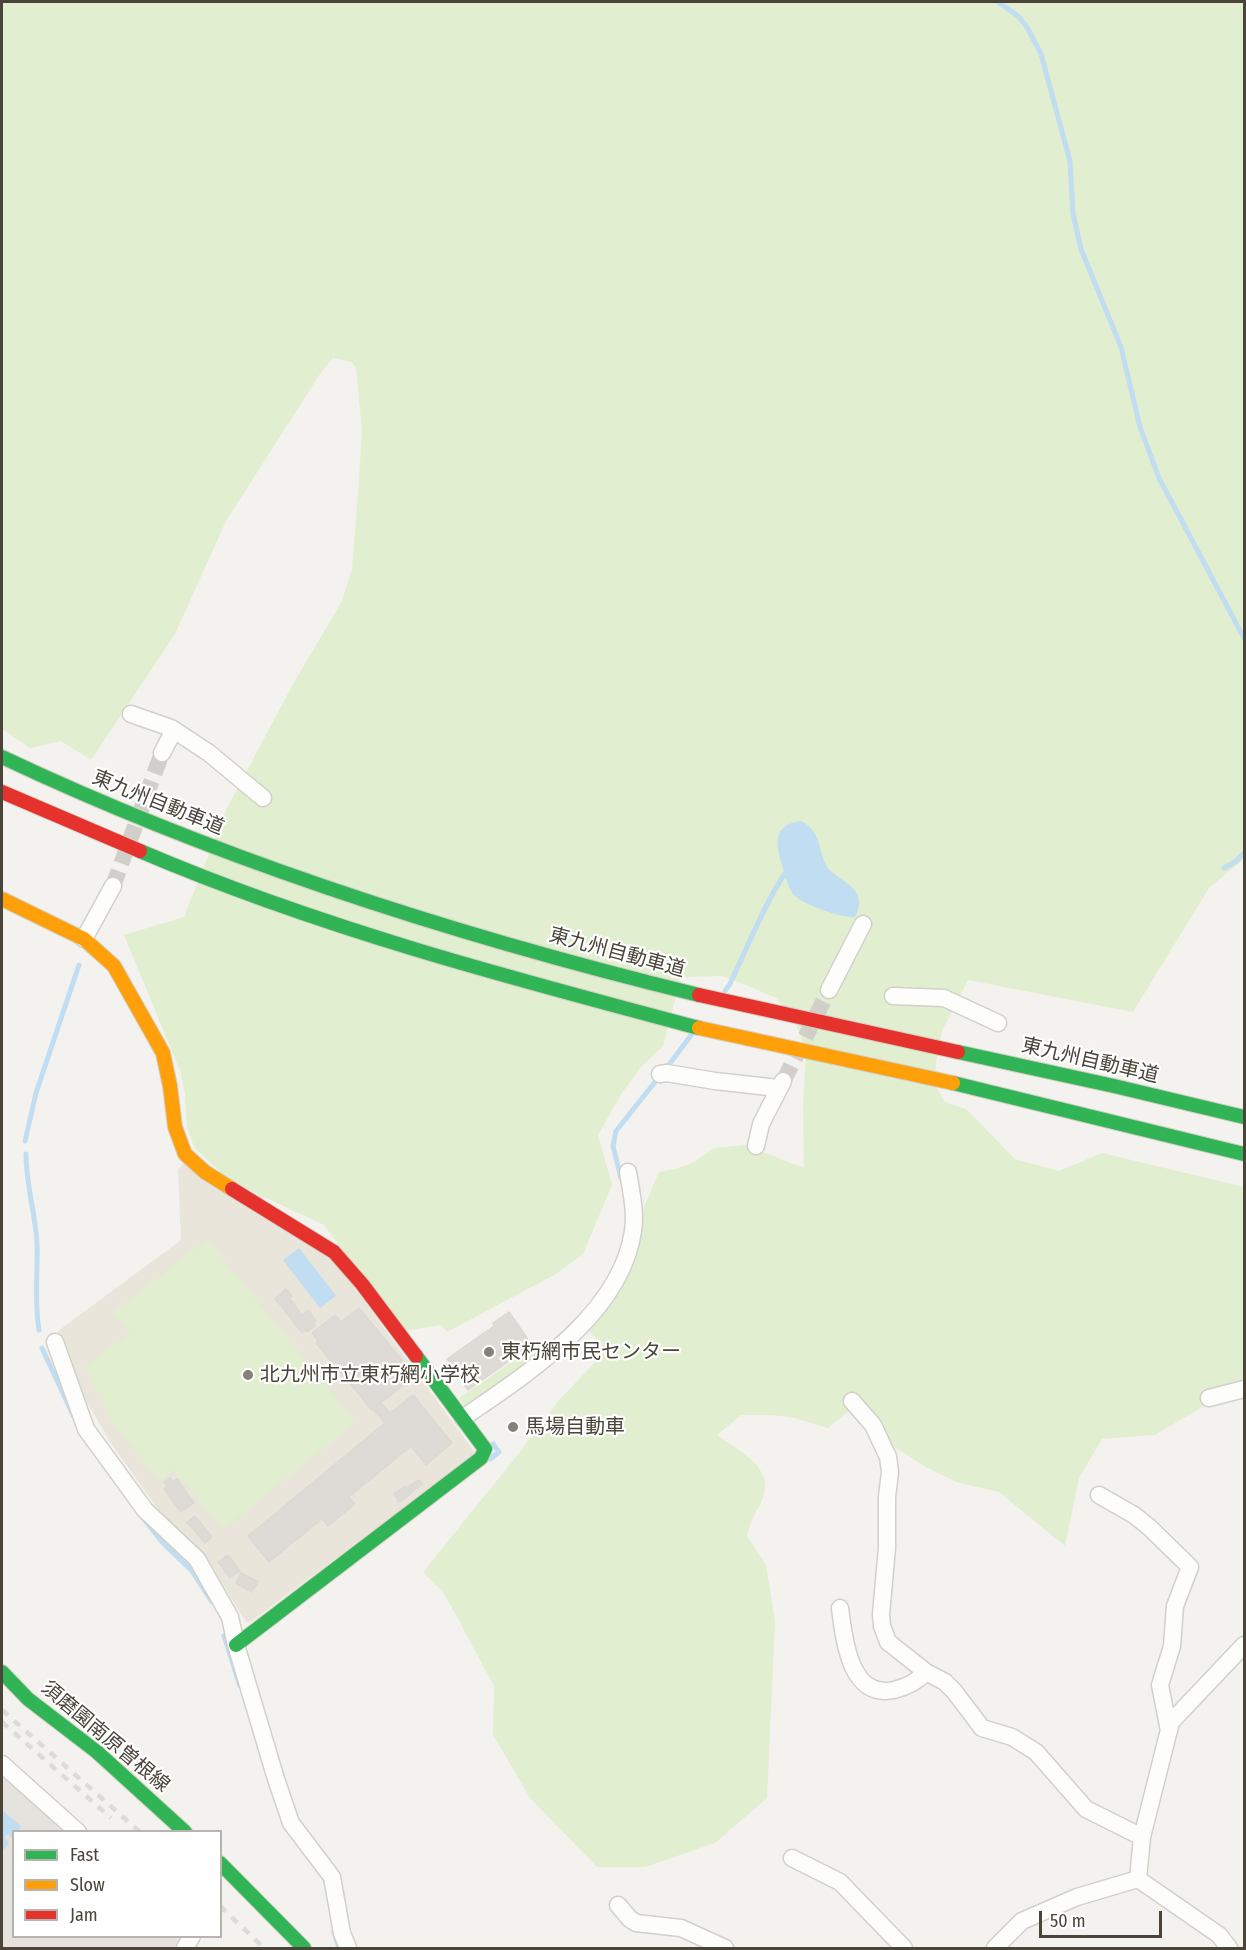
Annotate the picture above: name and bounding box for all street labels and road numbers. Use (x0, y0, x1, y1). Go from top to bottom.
street label: 東九州自動車道 (89, 766, 227, 840)
street label: 東九州自動車道 (546, 923, 688, 983)
street label: 東九州自動車道 (1019, 1034, 1161, 1088)
street label: 須磨園南原曽根線 (36, 1676, 174, 1798)

